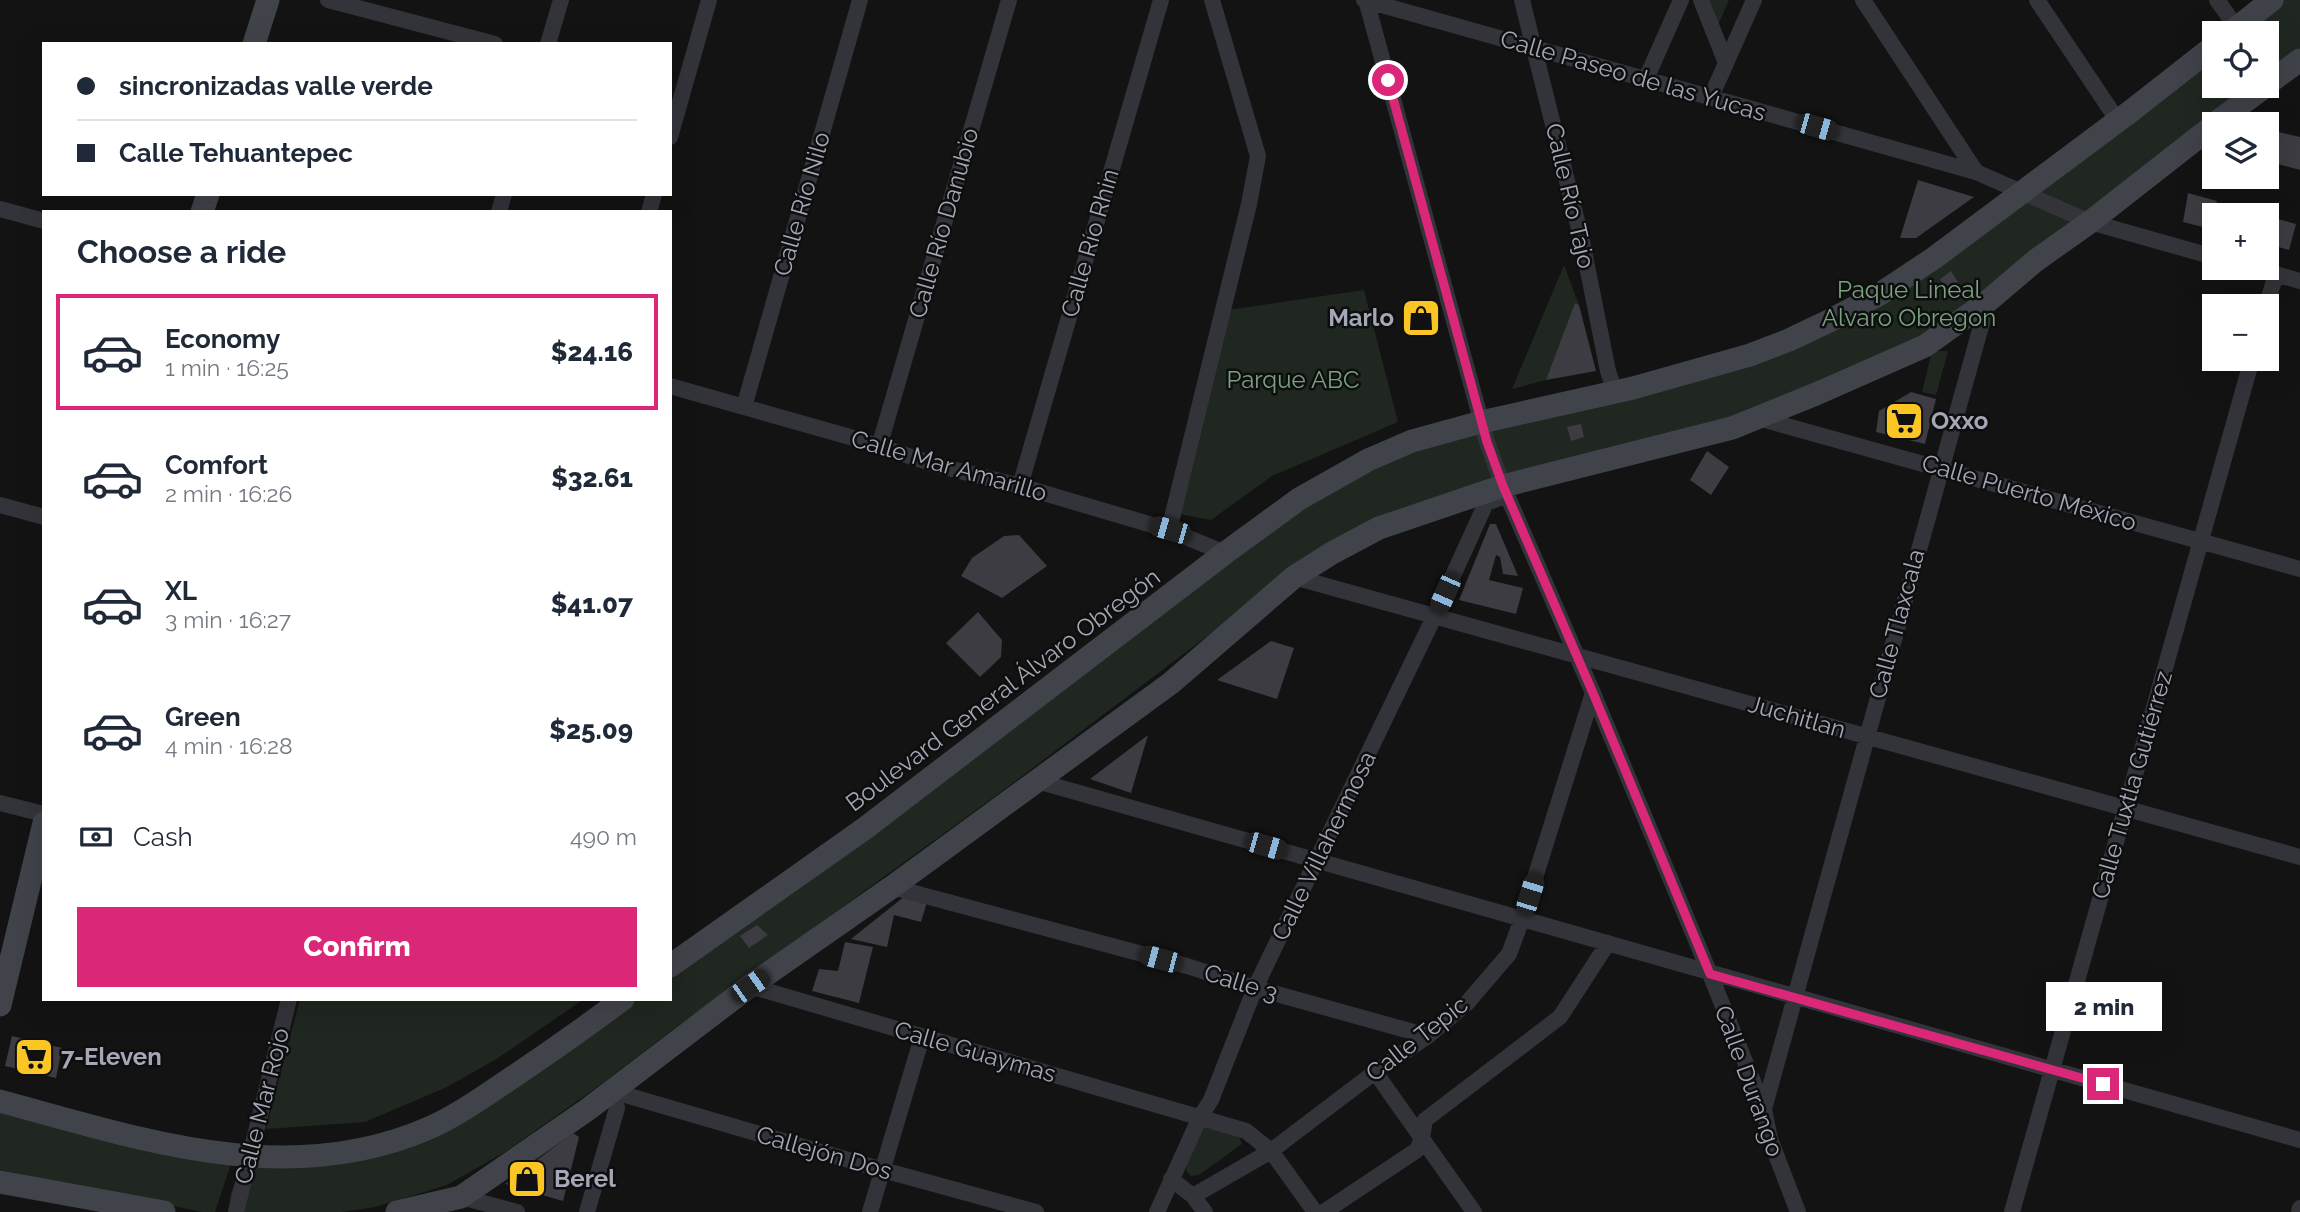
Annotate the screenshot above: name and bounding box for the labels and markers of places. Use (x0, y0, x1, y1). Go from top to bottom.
shop icon: Marlo (1400, 297, 1442, 339)
place label: Marlo (1328, 303, 1394, 332)
supermarket icon: Oxxo (1883, 400, 1925, 442)
place label: Oxxo (1931, 406, 1988, 435)
supermarket icon: 7-Eleven (13, 1036, 55, 1078)
place label: 7-Eleven (61, 1042, 162, 1071)
shop icon: Berel (506, 1158, 548, 1200)
place label: Berel (554, 1164, 616, 1193)

